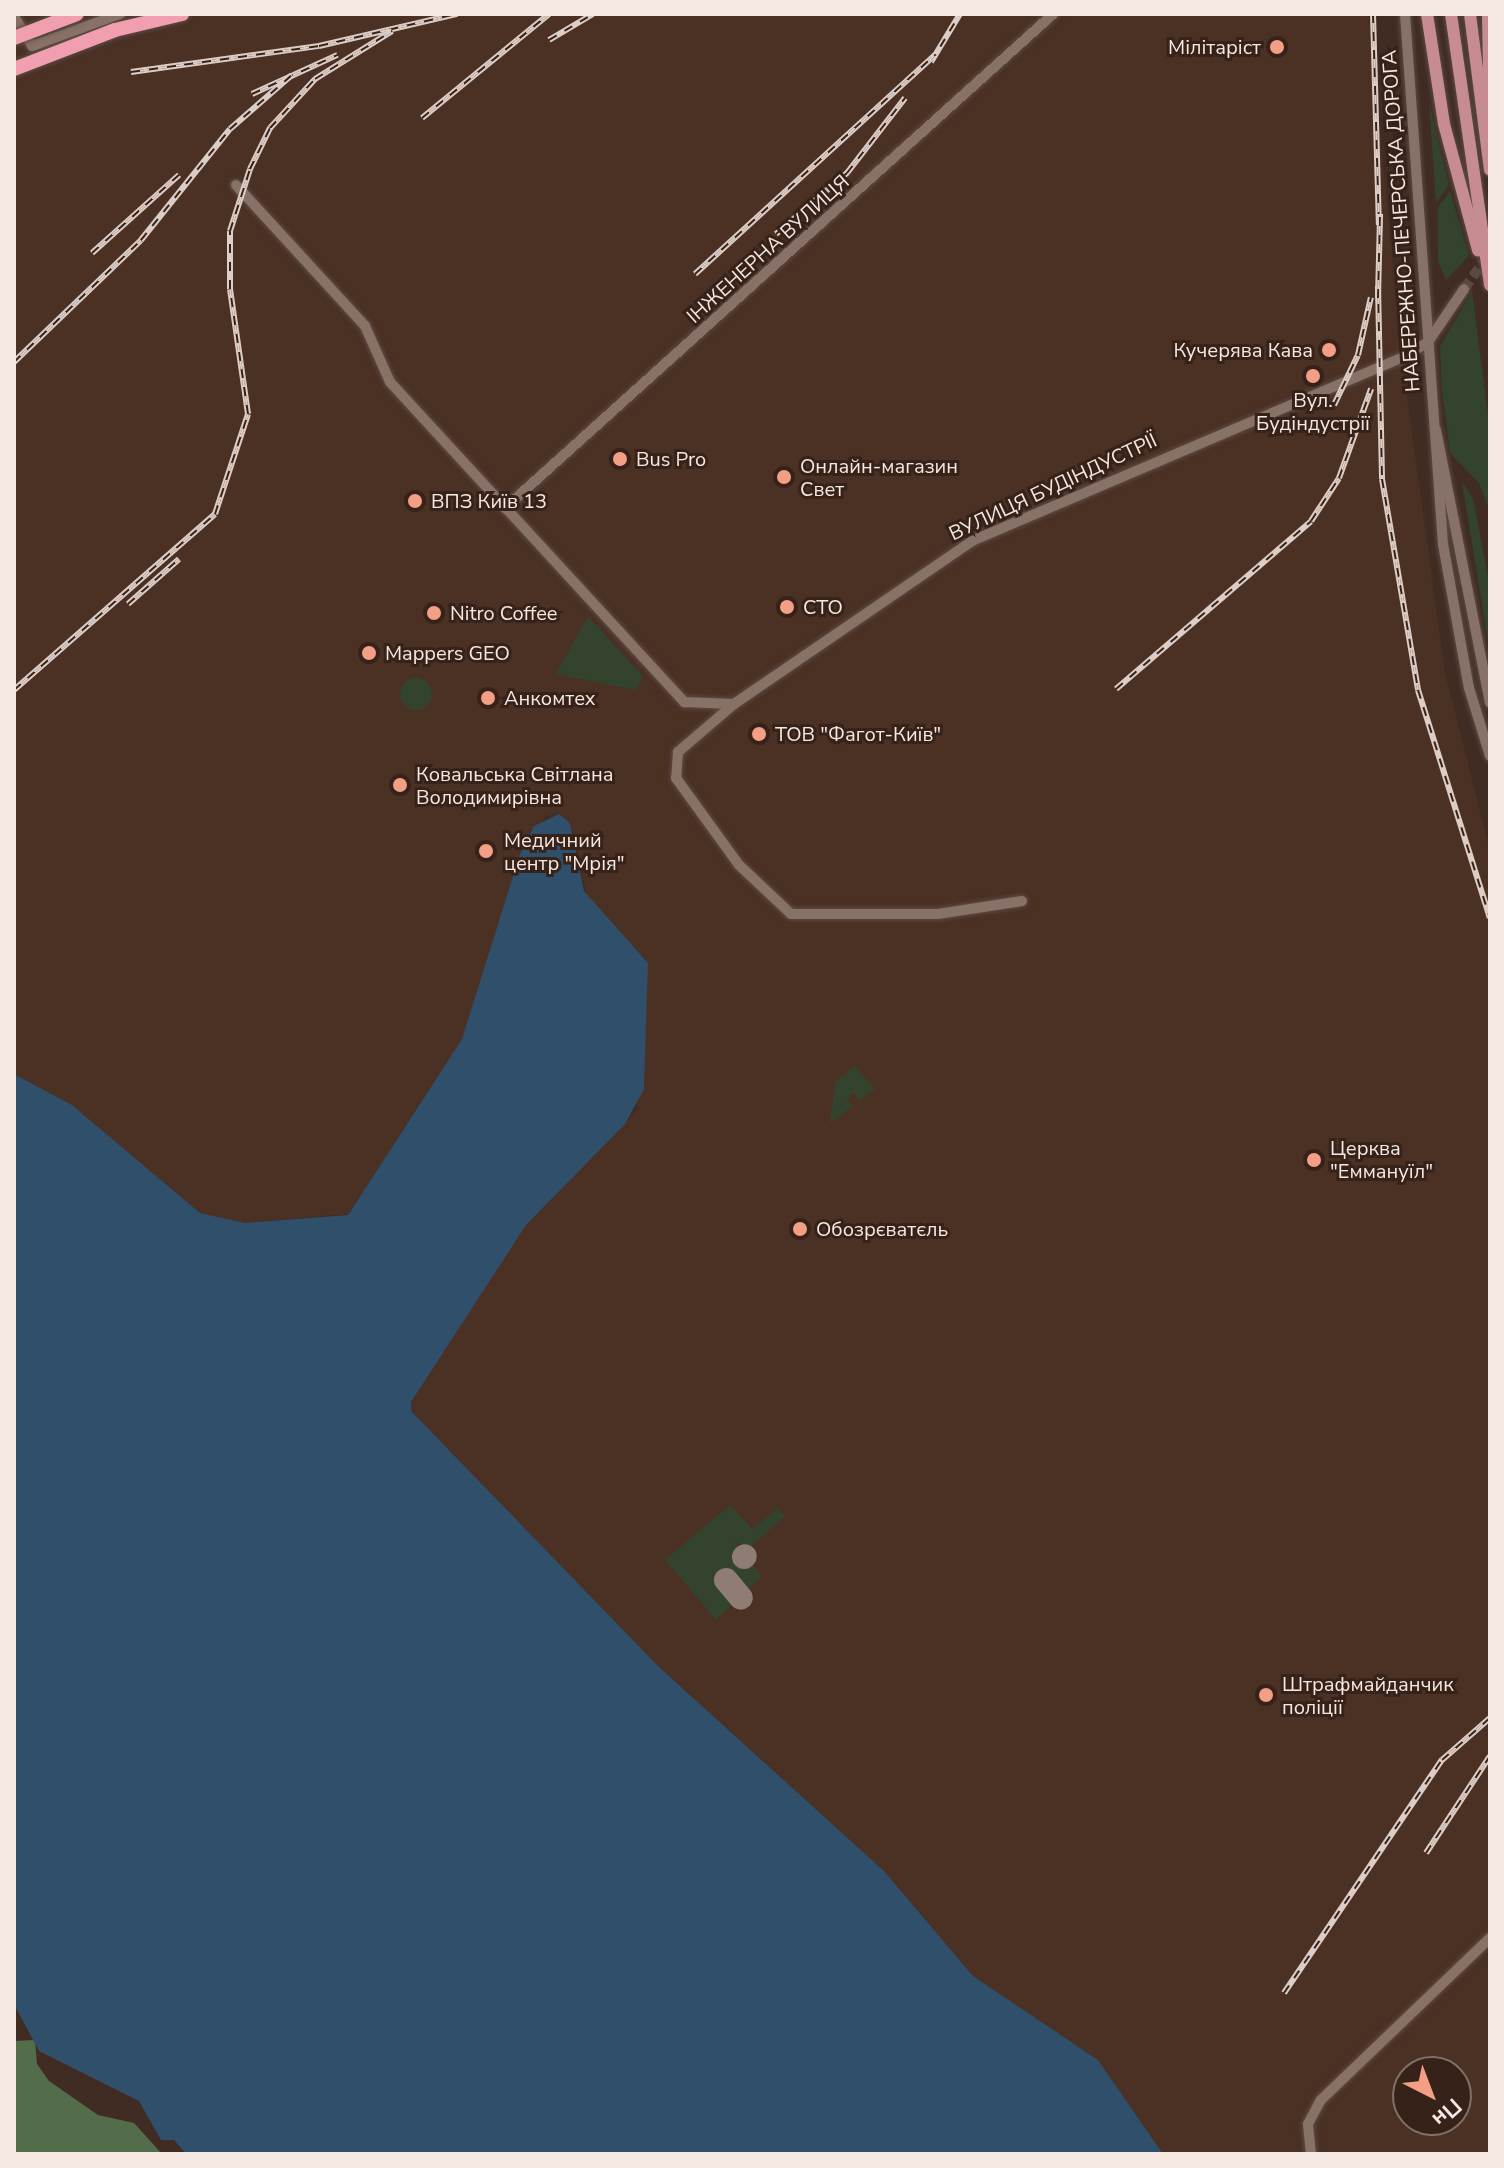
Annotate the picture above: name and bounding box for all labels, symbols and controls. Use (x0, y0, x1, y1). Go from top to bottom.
place label: Мілітаріст (1168, 35, 1261, 59)
marker: Мілітаріст (1268, 38, 1286, 56)
street label: НАБЕРЕЖНО-ПЕЧЕРСЬКА ДОРОГА (1377, 49, 1425, 393)
street label: ІНЖЕНЕРНА ВУЛИЦЯ (682, 170, 854, 328)
place label: Кучерява Кава (1173, 338, 1313, 362)
marker: Кучерява Кава (1320, 341, 1338, 359)
marker: Вул. Будіндустрії (1304, 367, 1322, 385)
place label: Вул. Будіндустрії (1256, 388, 1370, 435)
street label: ВУЛИЦЯ БУДІНДУСТРІЇ (945, 428, 1161, 546)
place label: Bus Pro (636, 447, 706, 471)
marker: Bus Pro (611, 450, 629, 468)
place label: Онлайн-магазин Свет (800, 454, 958, 501)
marker: Онлайн-магазин Свет (775, 468, 793, 486)
place label: ВПЗ Київ 13 (431, 489, 547, 513)
marker: ВПЗ Київ 13 (406, 492, 424, 510)
place label: СТО (803, 595, 843, 619)
marker: СТО (778, 598, 796, 616)
place label: Nitro Coffee (450, 601, 558, 625)
marker: Nitro Coffee (425, 604, 443, 622)
place label: Mappers GEO (385, 641, 510, 665)
marker: Mappers GEO (360, 644, 378, 662)
place label: Анкомтех (504, 686, 596, 710)
marker: Анкомтех (479, 689, 497, 707)
place label: ТОВ "Фагот-Київ" (775, 722, 941, 746)
marker: ТОВ "Фагот-Київ" (750, 725, 768, 743)
place label: Ковальська Світлана Володимирівна (416, 762, 613, 809)
marker: Ковальська Світлана Володимирівна (391, 776, 409, 794)
place label: Медичний центр "Мрія" (504, 828, 625, 875)
marker: Медичний центр "Мрія" (475, 840, 497, 862)
place label: Церква "Еммануїл" (1330, 1136, 1433, 1183)
marker: Церква "Еммануїл" (1305, 1151, 1323, 1169)
place label: Обозрєватєль (816, 1217, 948, 1241)
marker: Обозрєватєль (791, 1220, 809, 1238)
place label: Штрафмайданчик поліції (1282, 1672, 1454, 1719)
marker: Штрафмайданчик поліції (1257, 1686, 1275, 1704)
north arrow (1392, 2056, 1472, 2136)
text: Пн (1425, 2091, 1468, 2134)

